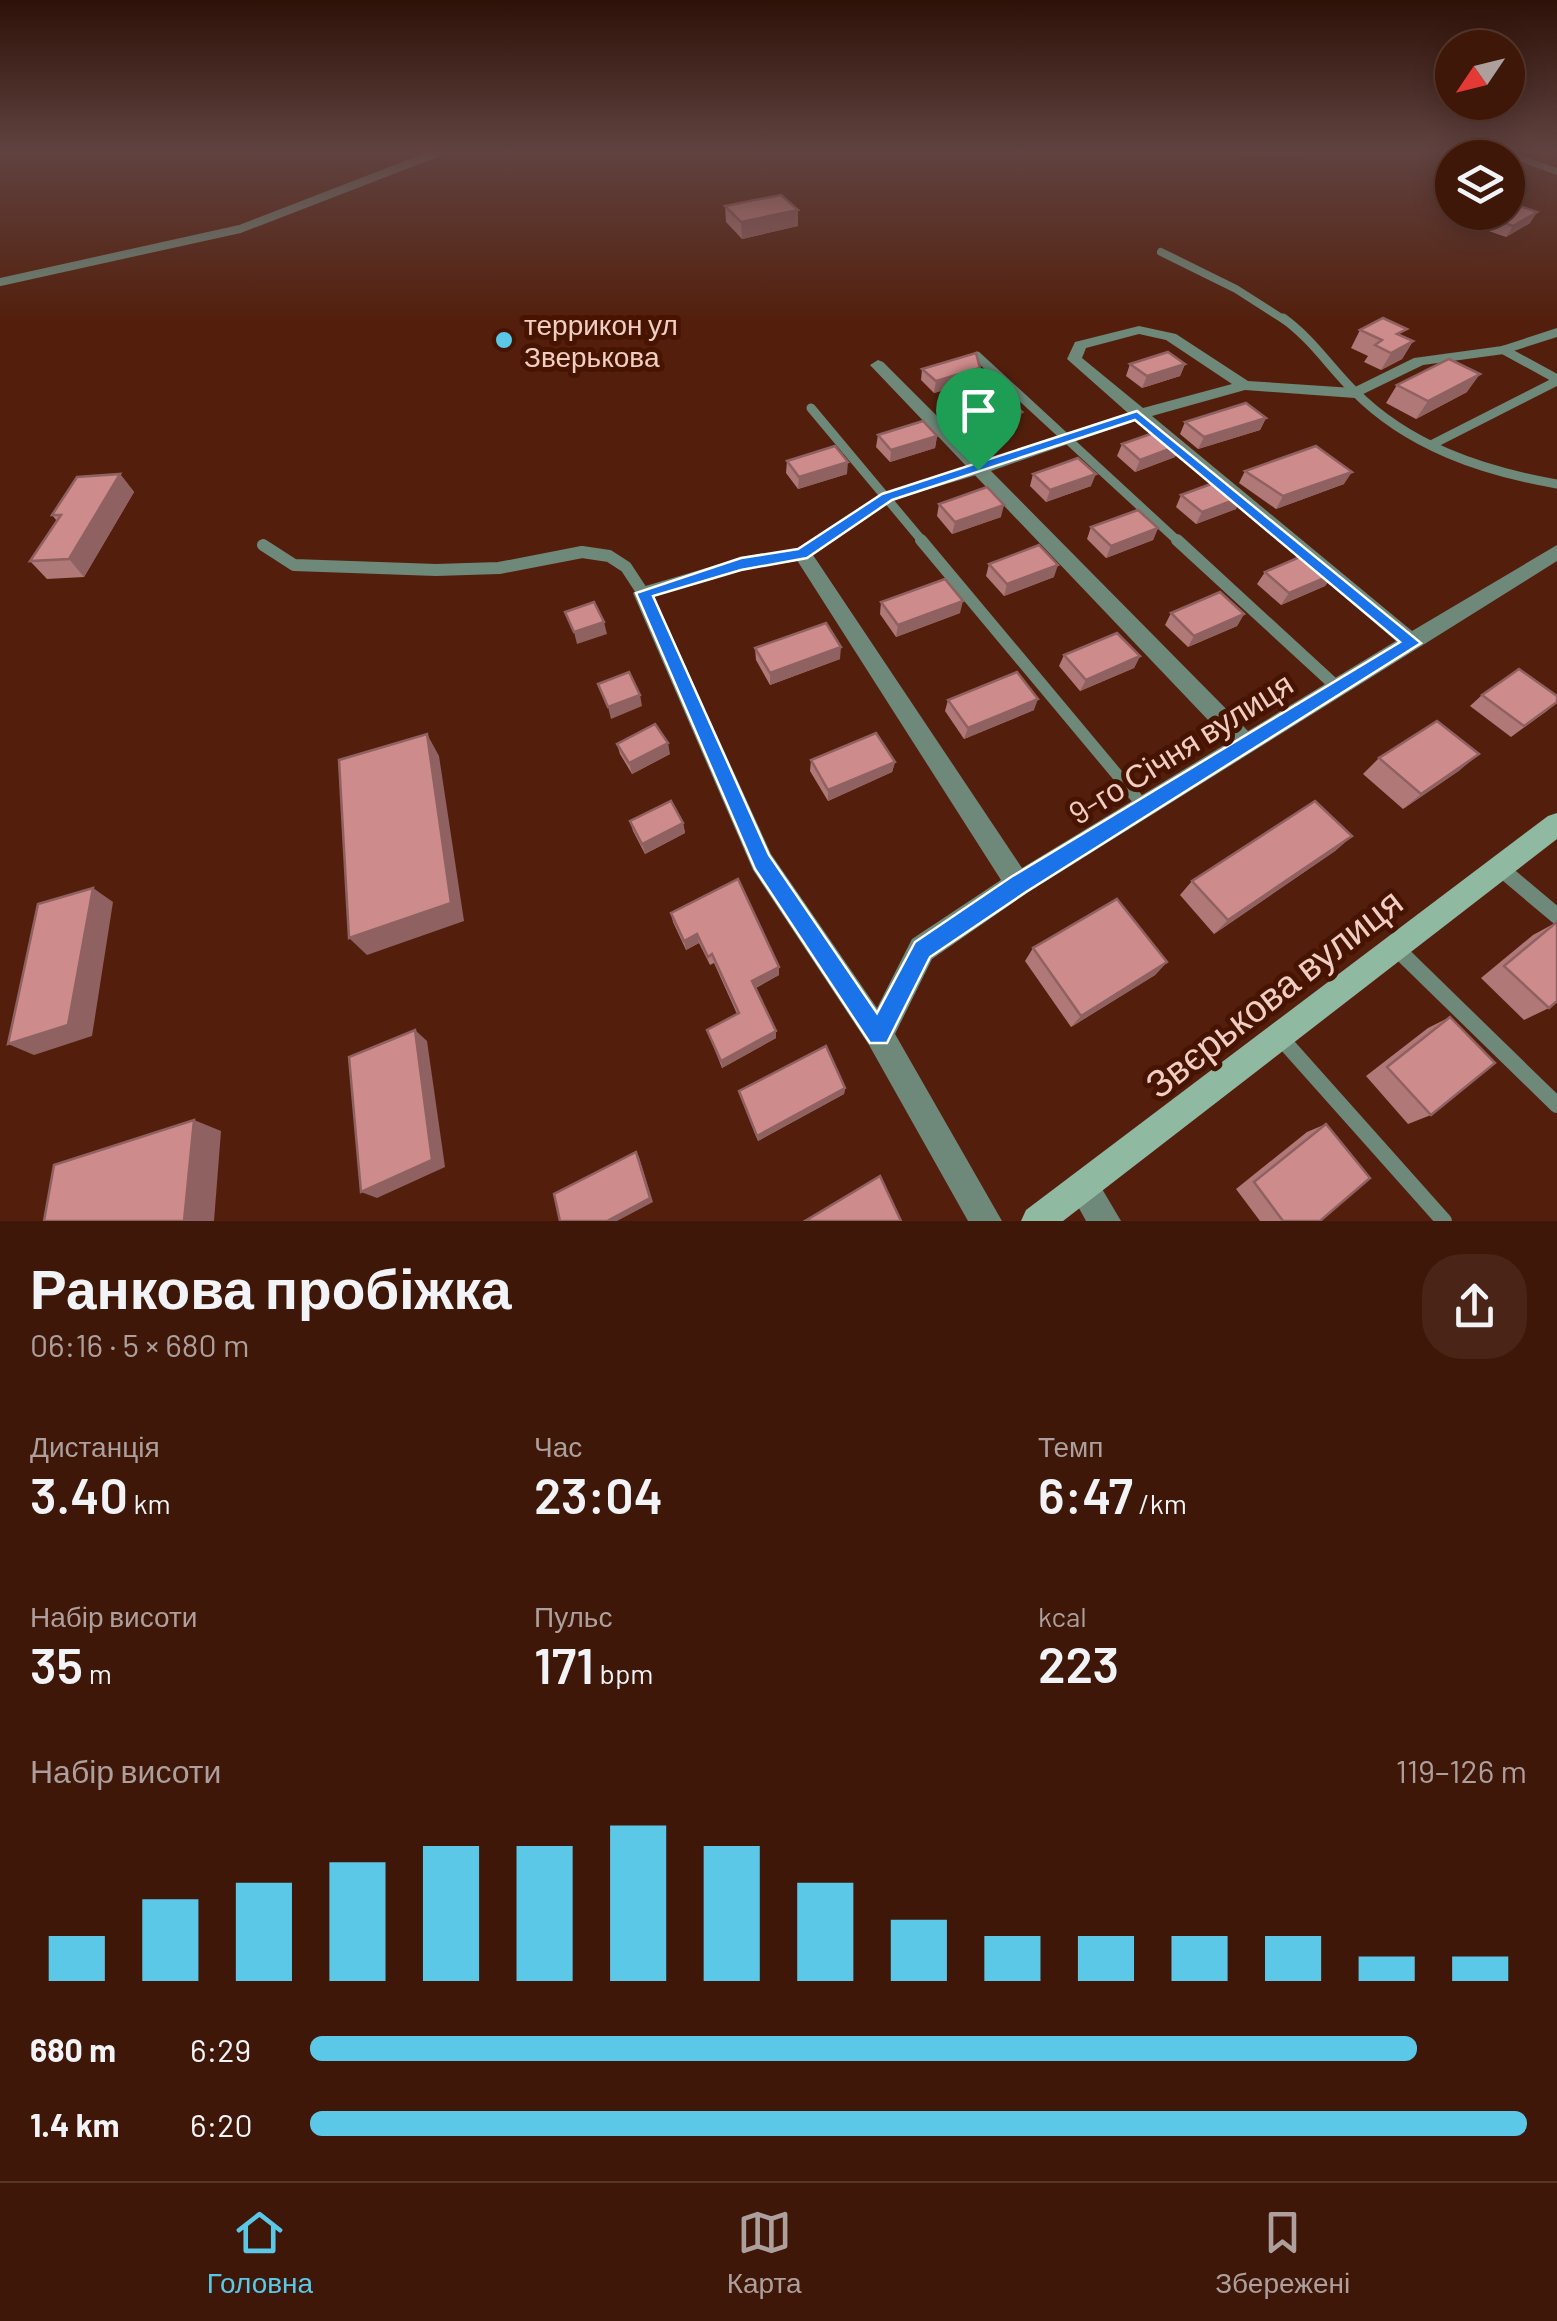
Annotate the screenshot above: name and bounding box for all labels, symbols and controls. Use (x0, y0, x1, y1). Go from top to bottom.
north arrow (1435, 30, 1525, 120)
map controls (1435, 30, 1525, 230)
button: layers (1435, 140, 1525, 230)
place label: террикон ул Зверькова (524, 307, 678, 373)
marker: террикон ул Зверькова (493, 329, 515, 351)
pin (936, 368, 1021, 471)
icon: arrive (951, 383, 1006, 438)
street label: 9-го Січня вулиця (1061, 663, 1299, 832)
street label: Звєрькова вулиця (1135, 877, 1411, 1107)
text: Ранкова пробіжка (30, 1254, 512, 1320)
button: share (1422, 1254, 1527, 1359)
text: 06:16 · 5 × 680 m (30, 1325, 249, 1363)
text: Дистанція (30, 1429, 160, 1463)
text: Час (534, 1429, 582, 1463)
text: Темп (1038, 1429, 1104, 1463)
text: 3.40 (30, 1464, 128, 1524)
text: 23:04 (534, 1464, 663, 1524)
text: 6:47 (1038, 1464, 1133, 1524)
text: km (128, 1486, 171, 1520)
text: /km (1133, 1486, 1187, 1520)
text: Набір висоти (30, 1599, 197, 1633)
text: Пульс (534, 1599, 612, 1633)
text: kcal (1038, 1599, 1087, 1633)
text: 223 (1038, 1633, 1119, 1693)
text: 35 (30, 1634, 83, 1694)
text: 171 (534, 1634, 594, 1694)
text: m (83, 1656, 112, 1690)
text: bpm (594, 1656, 654, 1690)
text: Набір висоти (30, 1751, 221, 1789)
text: 119–126 m (1396, 1751, 1527, 1789)
text: 680 m (30, 2030, 116, 2068)
text: 6:29 (190, 2030, 251, 2068)
text: 1.4 km (30, 2105, 120, 2143)
text: 6:20 (190, 2105, 253, 2143)
tab: Головна (207, 2205, 313, 2300)
tab: Карта (727, 2205, 802, 2300)
tab: Збережені (1215, 2205, 1350, 2300)

